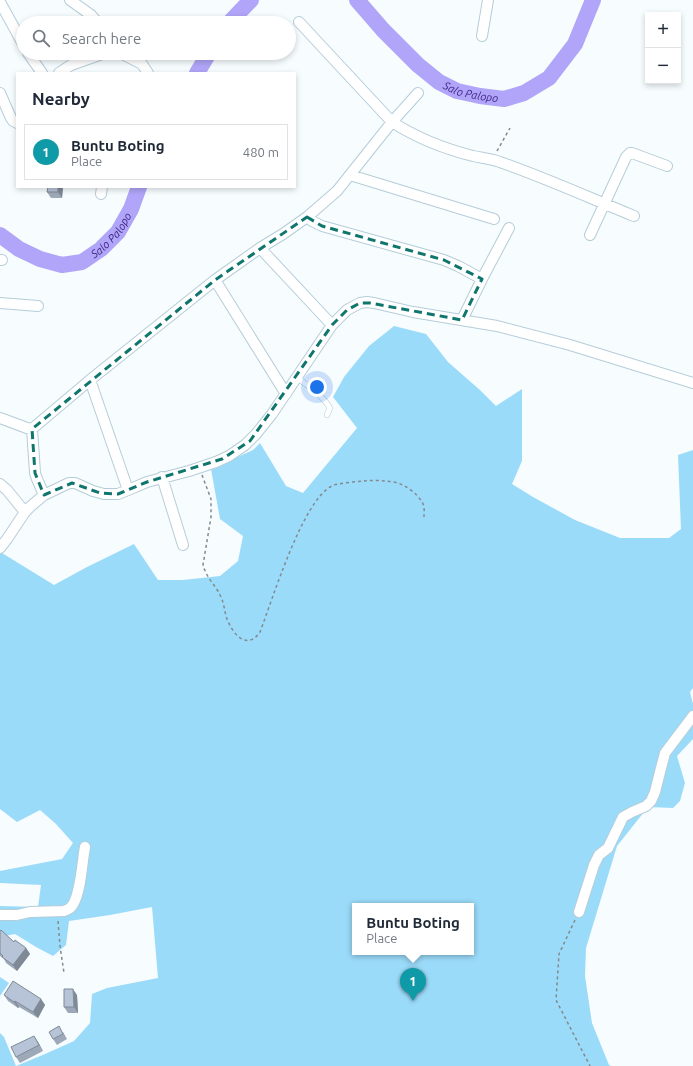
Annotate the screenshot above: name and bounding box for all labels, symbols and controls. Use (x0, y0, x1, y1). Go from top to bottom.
map controls (645, 12, 681, 84)
button: + (645, 12, 681, 48)
search box (16, 16, 296, 60)
icon: search (30, 27, 52, 49)
text: Search here (62, 30, 141, 47)
button: − (645, 48, 681, 84)
water label: Salo Palopo (441, 79, 499, 104)
text: Nearby (32, 89, 90, 108)
text: Buntu Boting (71, 137, 165, 154)
text: 1 (42, 145, 50, 159)
text: 480 m (243, 145, 279, 159)
text: Place (71, 154, 102, 168)
water label: Salo Palopo (88, 211, 134, 261)
your location (307, 377, 327, 397)
popup (352, 903, 474, 955)
text: Buntu Boting (366, 914, 460, 931)
text: Place (366, 931, 397, 945)
pin: 1 (400, 968, 426, 1001)

